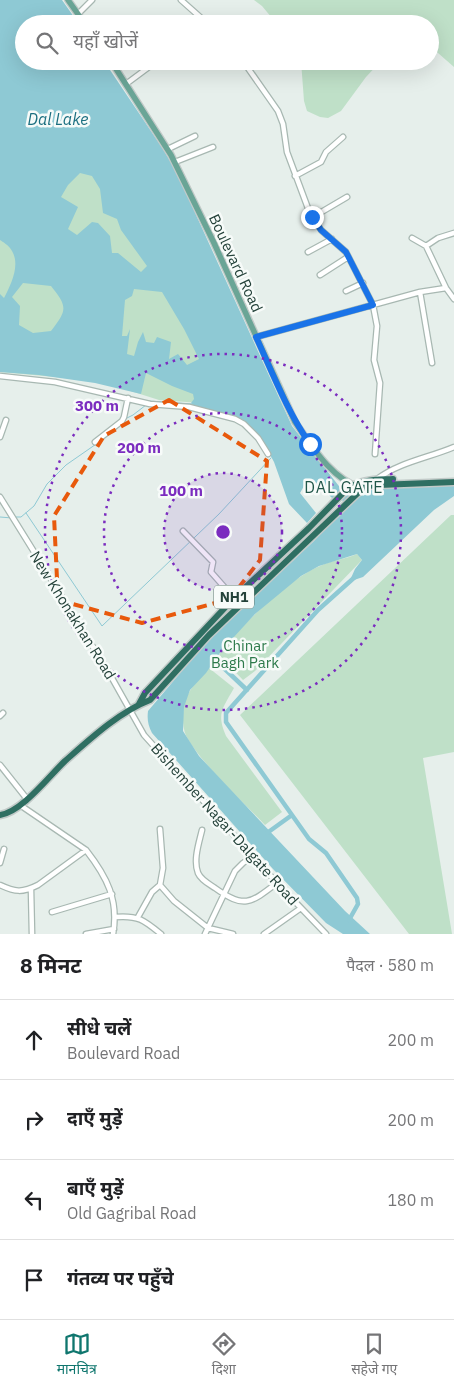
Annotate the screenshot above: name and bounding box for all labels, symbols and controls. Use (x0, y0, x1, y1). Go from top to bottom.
search box (15, 15, 439, 70)
icon: search (33, 29, 61, 57)
text: यहाँ खोजें (73, 29, 138, 53)
water label: Dal Lake (28, 109, 88, 129)
route end (301, 206, 324, 229)
street label: Boulevard Road (205, 211, 267, 315)
text: 300 m (75, 396, 119, 415)
route start (299, 433, 322, 456)
text: 200 m (117, 438, 161, 457)
district label: DAL GATE (304, 477, 384, 497)
text: 100 m (159, 481, 203, 500)
centre of rings (214, 523, 232, 541)
street label: New Khonakhan Road (26, 547, 120, 683)
road number: NH1 (214, 586, 254, 608)
park label: Chinar Bagh Park (211, 636, 279, 672)
street label: Bishember Nagar-Dalgate Road (147, 739, 303, 909)
text: 8 मिनट (20, 951, 82, 979)
text: पैदल · 580 m (346, 955, 434, 975)
text: सीधे चलें (67, 1016, 131, 1040)
icon: ahead (20, 1026, 48, 1054)
text: 200 m (387, 1030, 434, 1050)
text: Boulevard Road (67, 1043, 180, 1063)
icon: right (20, 1106, 48, 1134)
text: दाएँ मुड़ें (67, 1106, 123, 1130)
text: 200 m (387, 1110, 434, 1130)
text: बाएँ मुड़ें (67, 1176, 124, 1200)
icon: left (20, 1186, 48, 1214)
text: 180 m (387, 1190, 434, 1210)
text: Old Gagribal Road (67, 1203, 196, 1223)
icon: arrive (20, 1266, 48, 1294)
text: गंतव्य पर पहुँचे (67, 1266, 174, 1290)
tab: मानचित्र (57, 1330, 97, 1380)
tab: दिशा (210, 1330, 238, 1380)
tab: सहेजे गए (351, 1330, 397, 1380)

